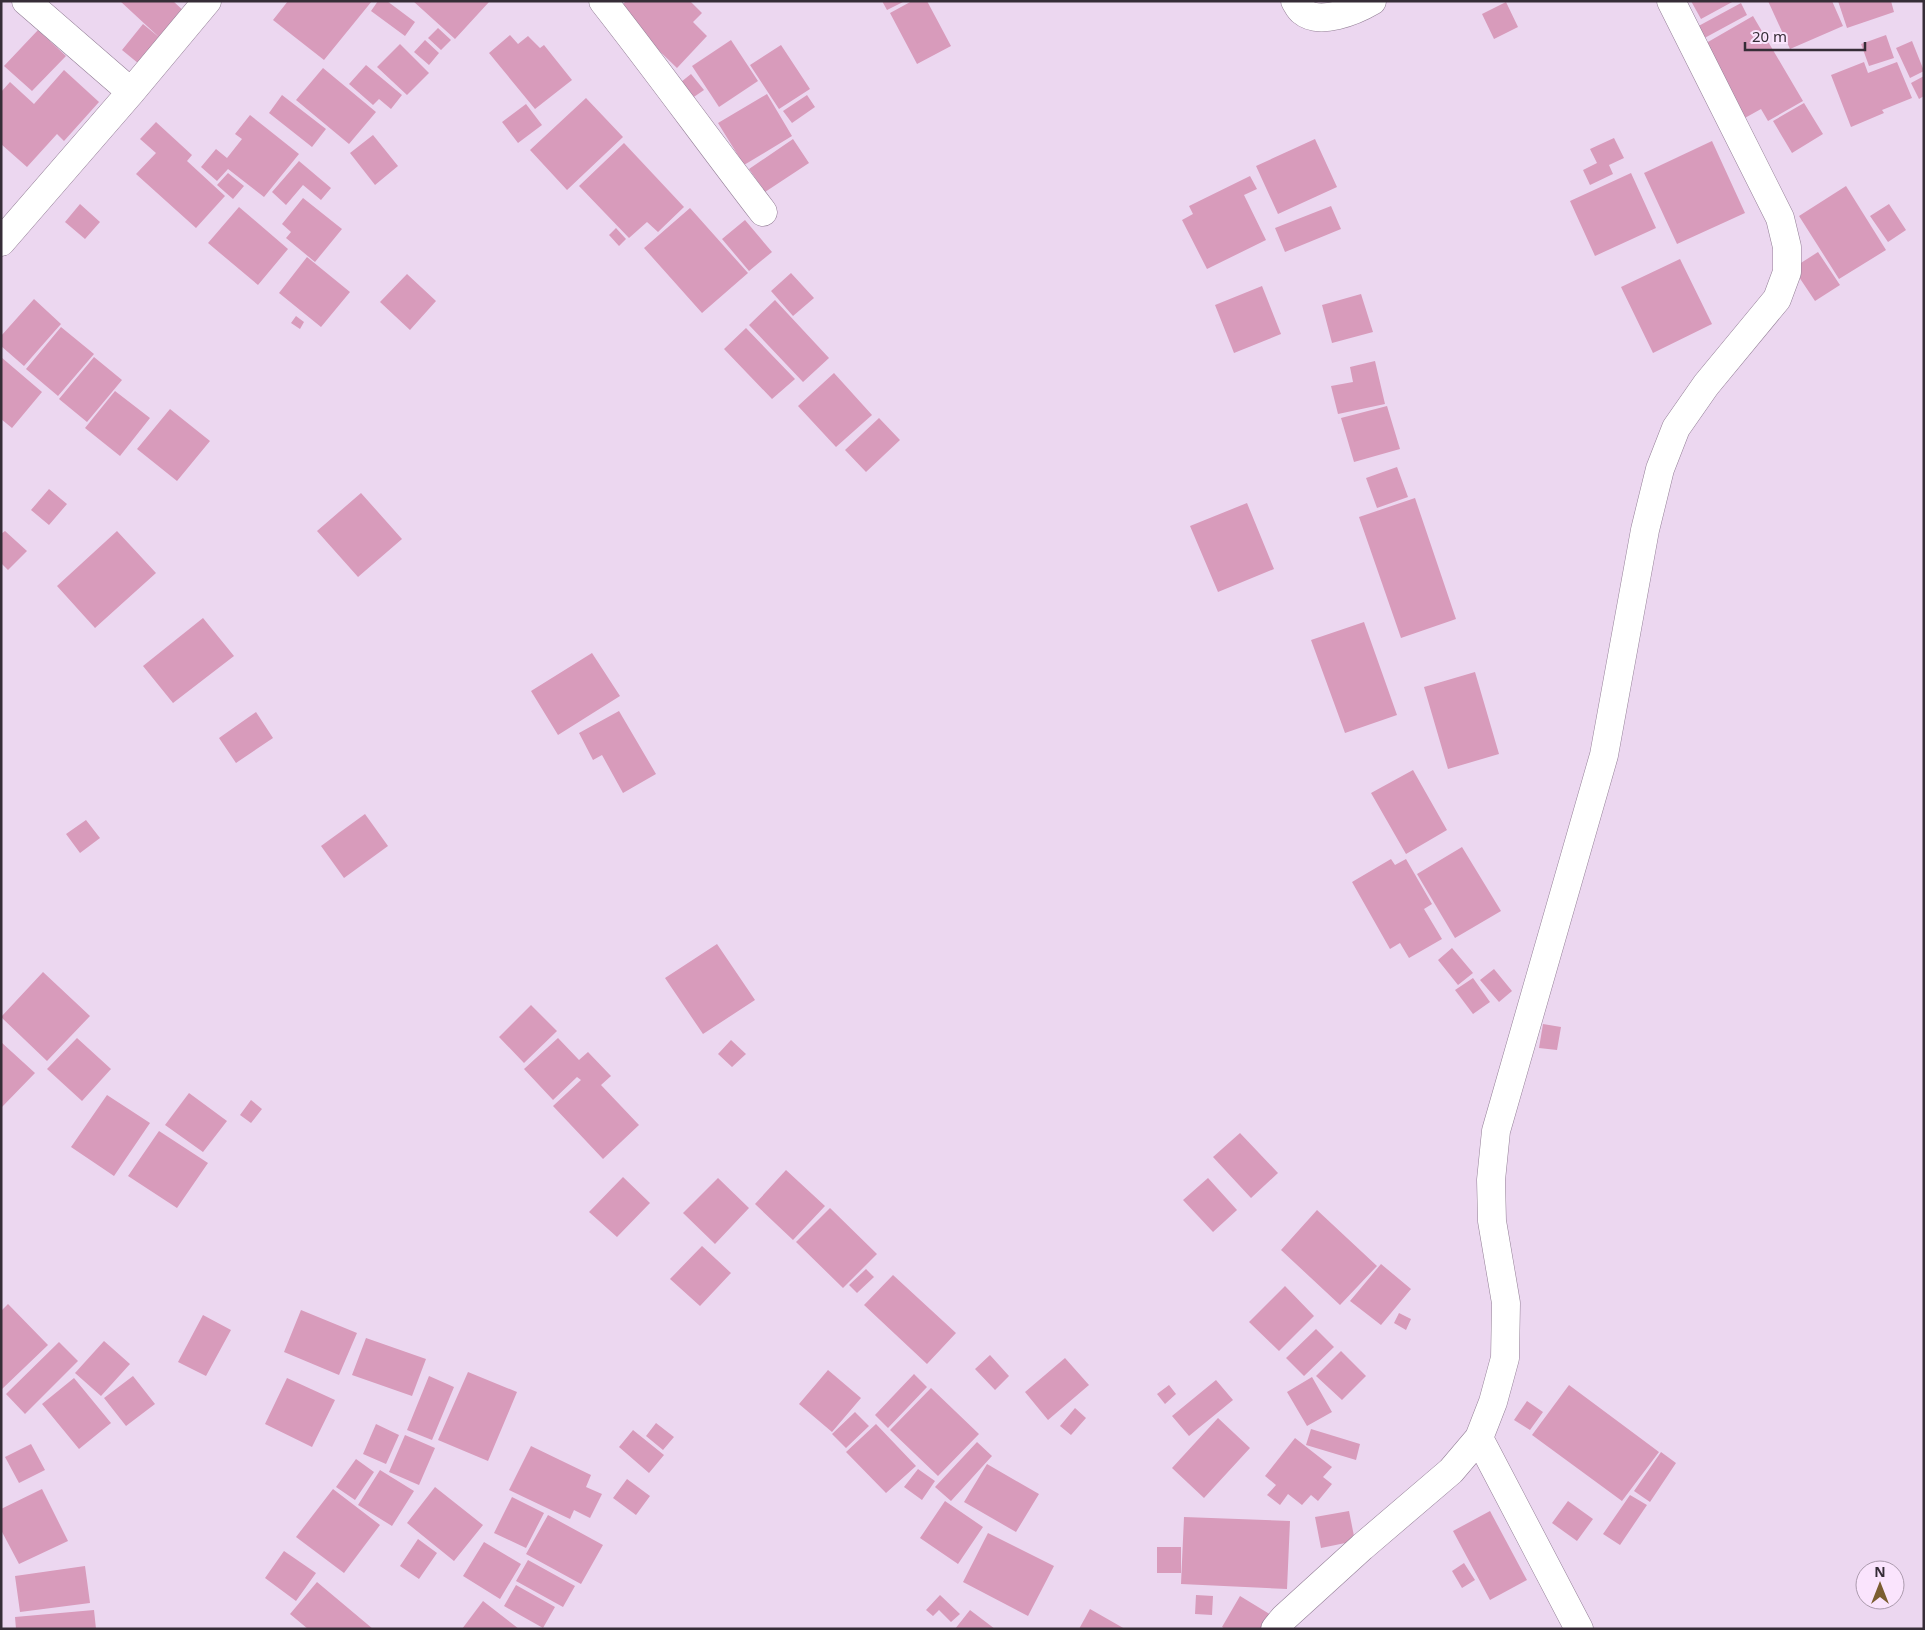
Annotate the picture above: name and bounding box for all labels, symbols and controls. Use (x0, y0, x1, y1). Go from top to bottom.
scale bar (1745, 20, 1865, 52)
text: 20 m (1752, 26, 1787, 46)
north arrow (1855, 1560, 1905, 1610)
text: N (1874, 1562, 1886, 1581)

